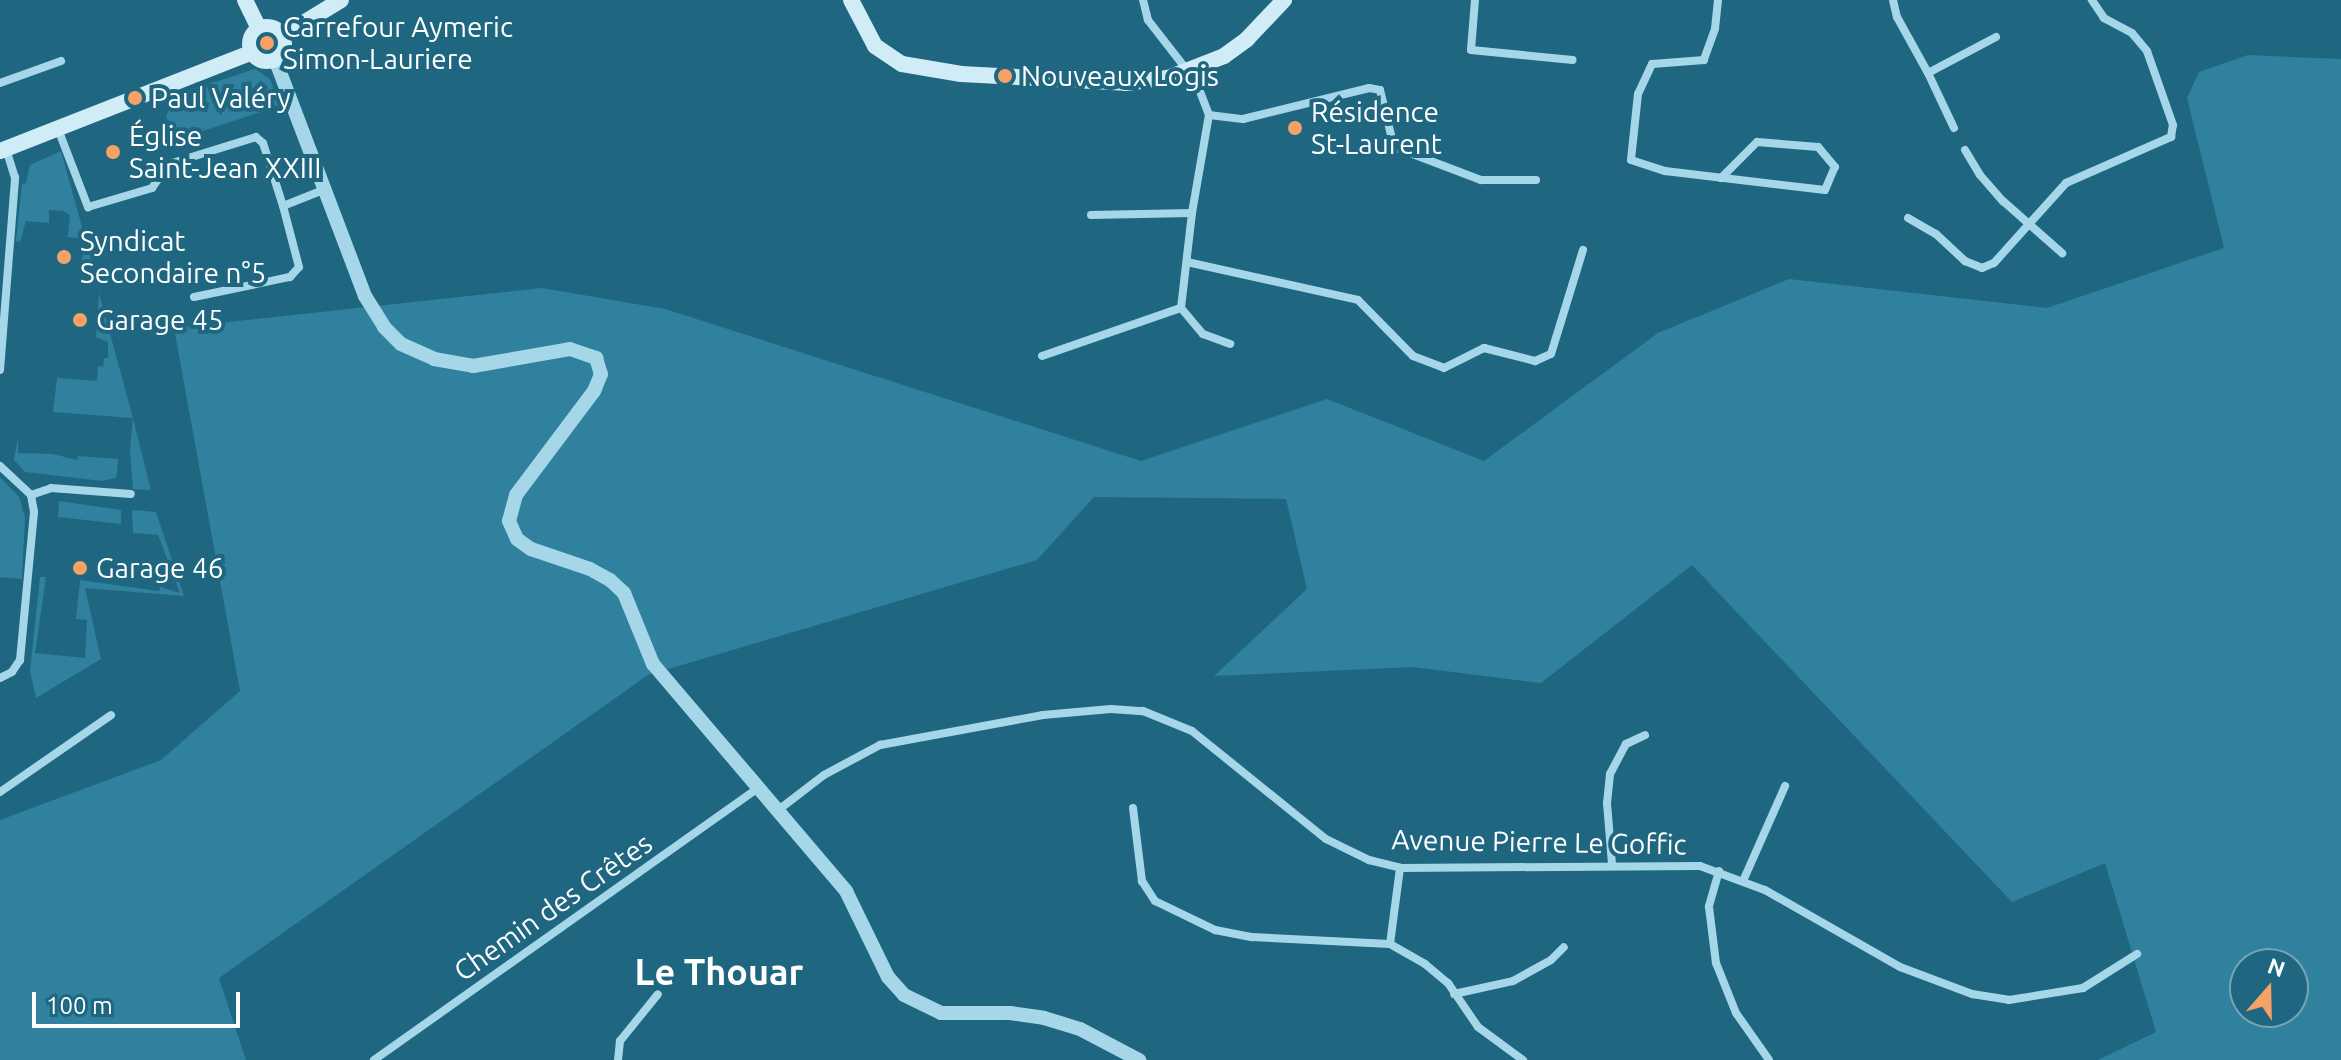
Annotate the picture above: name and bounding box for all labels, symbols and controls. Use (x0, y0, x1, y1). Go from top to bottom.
place label: Carrefour Aymeric Simon-Lauriere (283, 10, 513, 76)
marker: Carrefour Aymeric Simon-Lauriere (258, 34, 276, 52)
place label: Nouveaux Logis (1021, 59, 1219, 93)
marker: Nouveaux Logis (996, 67, 1014, 85)
place label: Paul Valéry (151, 81, 291, 115)
marker: Paul Valéry (126, 89, 144, 107)
place label: Résidence St-Laurent (1311, 95, 1442, 161)
place label: Église Saint-Jean XXIII (129, 119, 321, 185)
marker: Résidence St-Laurent (1286, 119, 1304, 137)
marker: Église Saint-Jean XXIII (104, 143, 122, 161)
place label: Syndicat Secondaire n°5 (80, 224, 266, 290)
marker: Syndicat Secondaire n°5 (55, 248, 73, 266)
place label: Garage 45 (96, 303, 223, 337)
marker: Garage 45 (71, 311, 89, 329)
place label: Garage 46 (96, 551, 223, 585)
marker: Garage 46 (71, 559, 89, 577)
street label: Avenue Pierre Le Goffic (1391, 823, 1687, 861)
street label: Chemin des Crêtes (447, 826, 659, 988)
north arrow (2229, 948, 2309, 1028)
district label: Le Thouar (635, 950, 803, 994)
text: N (2265, 952, 2289, 981)
scale bar (36, 976, 244, 1026)
text: 100 m (46, 992, 113, 1019)

